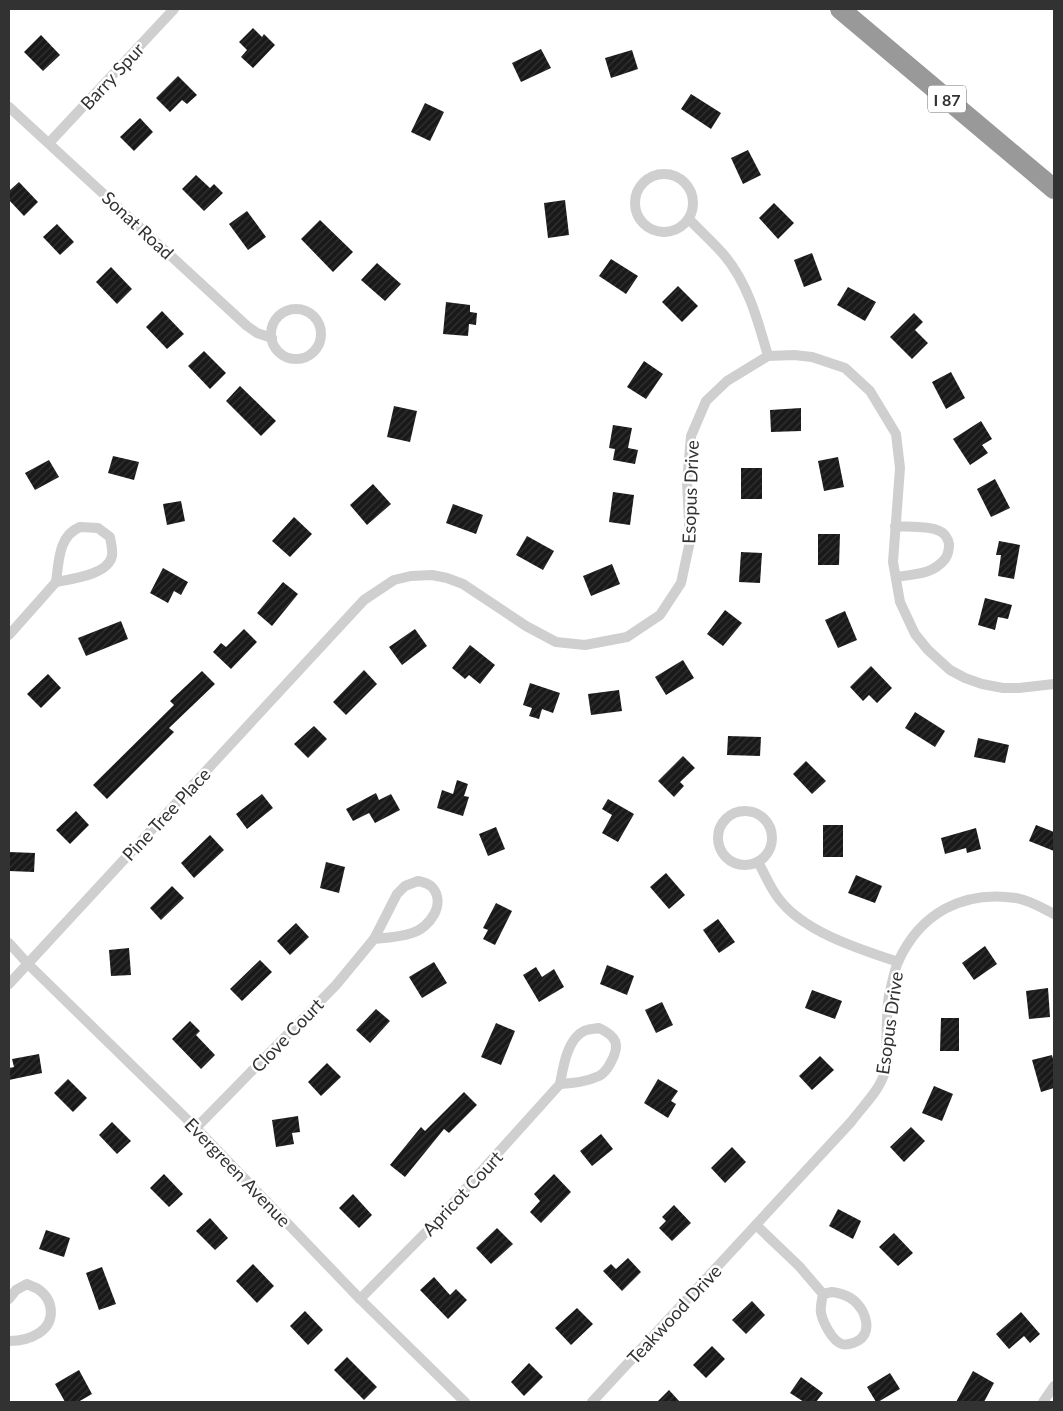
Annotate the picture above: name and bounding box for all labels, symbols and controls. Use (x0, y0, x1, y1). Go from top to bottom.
street label: Barry Spur (76, 38, 149, 114)
road number: I 87 (928, 86, 966, 112)
street label: Sonat Road (98, 186, 178, 264)
street label: Esopus Drive (677, 440, 703, 544)
street label: Pine Tree Place (117, 763, 215, 865)
street label: Esopus Drive (871, 970, 907, 1076)
street label: Clove Court (246, 993, 328, 1077)
street label: Evergreen Avenue (180, 1113, 296, 1231)
street label: Apricot Court (417, 1146, 507, 1240)
street label: Teakwood Drive (622, 1260, 726, 1368)

